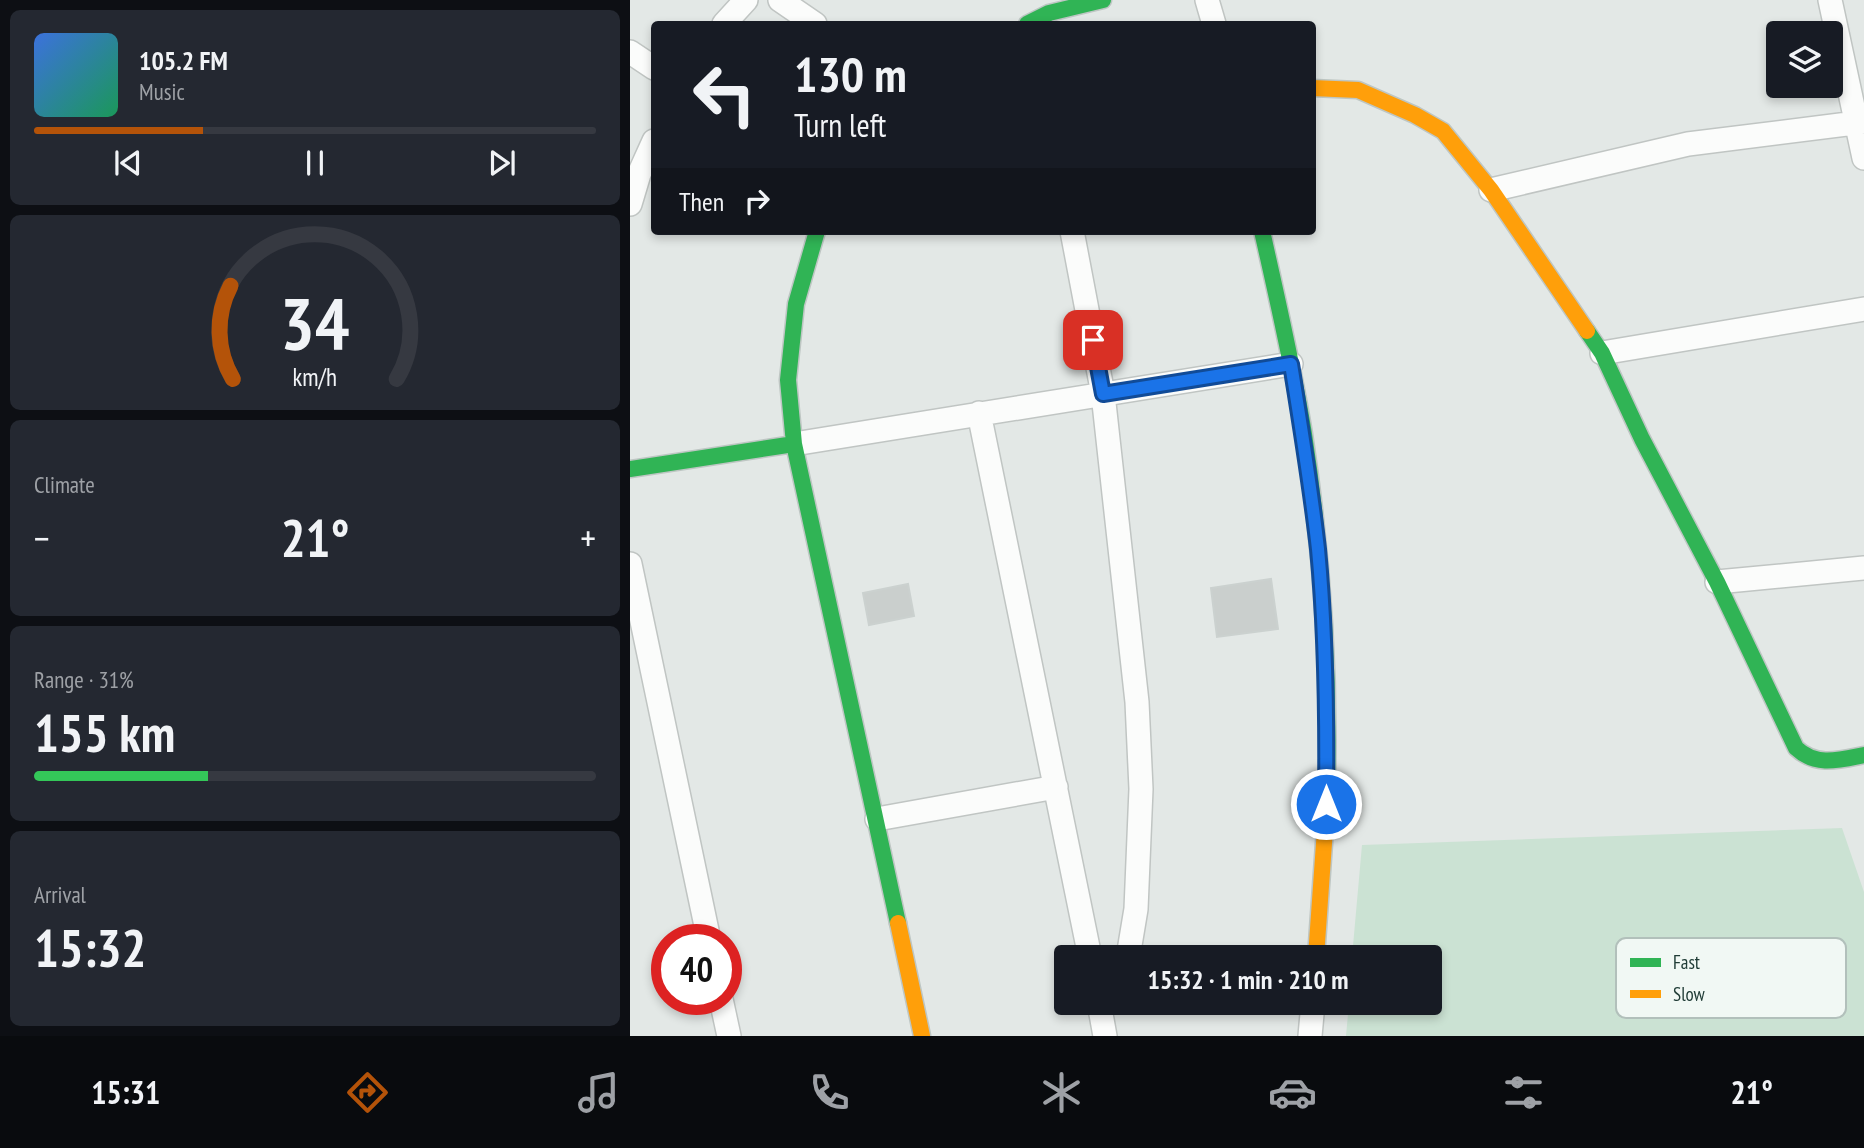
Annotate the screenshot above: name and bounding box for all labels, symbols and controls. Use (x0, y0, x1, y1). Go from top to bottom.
map controls (1766, 21, 1843, 98)
button: layers (1766, 21, 1843, 98)
text: 130 m (794, 42, 907, 106)
text: 105.2 FM (139, 44, 228, 77)
icon: left (679, 49, 770, 140)
text: Music (139, 77, 185, 106)
text: Turn left (794, 104, 886, 146)
icon: previous (109, 144, 147, 182)
icon: pause (296, 144, 334, 182)
icon: next (483, 144, 521, 182)
icon: right (738, 182, 776, 220)
text: Then (679, 185, 724, 218)
text: 34 (280, 275, 350, 369)
pin (1063, 310, 1123, 370)
icon: arrive (1074, 321, 1112, 359)
text: km/h (293, 361, 337, 393)
text: Climate (34, 470, 95, 499)
text: 21° (281, 504, 349, 571)
text: − (34, 513, 50, 562)
text: + (580, 513, 596, 562)
text: Range · 31% (34, 665, 134, 694)
text: 155 km (34, 699, 175, 766)
position arrow (1289, 767, 1363, 841)
text: Arrival (34, 880, 86, 909)
text: 15:32 (34, 914, 146, 981)
speed limit sign: 40 (651, 924, 742, 1015)
legend (1616, 938, 1846, 1018)
text: Fast (1673, 950, 1701, 974)
text: 15:32 · 1 min · 210 m (1148, 963, 1348, 996)
text: Slow (1673, 982, 1706, 1006)
icon: directions (343, 1068, 392, 1117)
icon: music (574, 1068, 623, 1117)
icon: phone (805, 1068, 854, 1117)
icon: climate (1037, 1068, 1086, 1117)
icon: car (1268, 1068, 1317, 1117)
icon: filters (1499, 1068, 1548, 1117)
text: 15:31 (91, 1071, 160, 1113)
text: 21° (1731, 1071, 1773, 1113)

